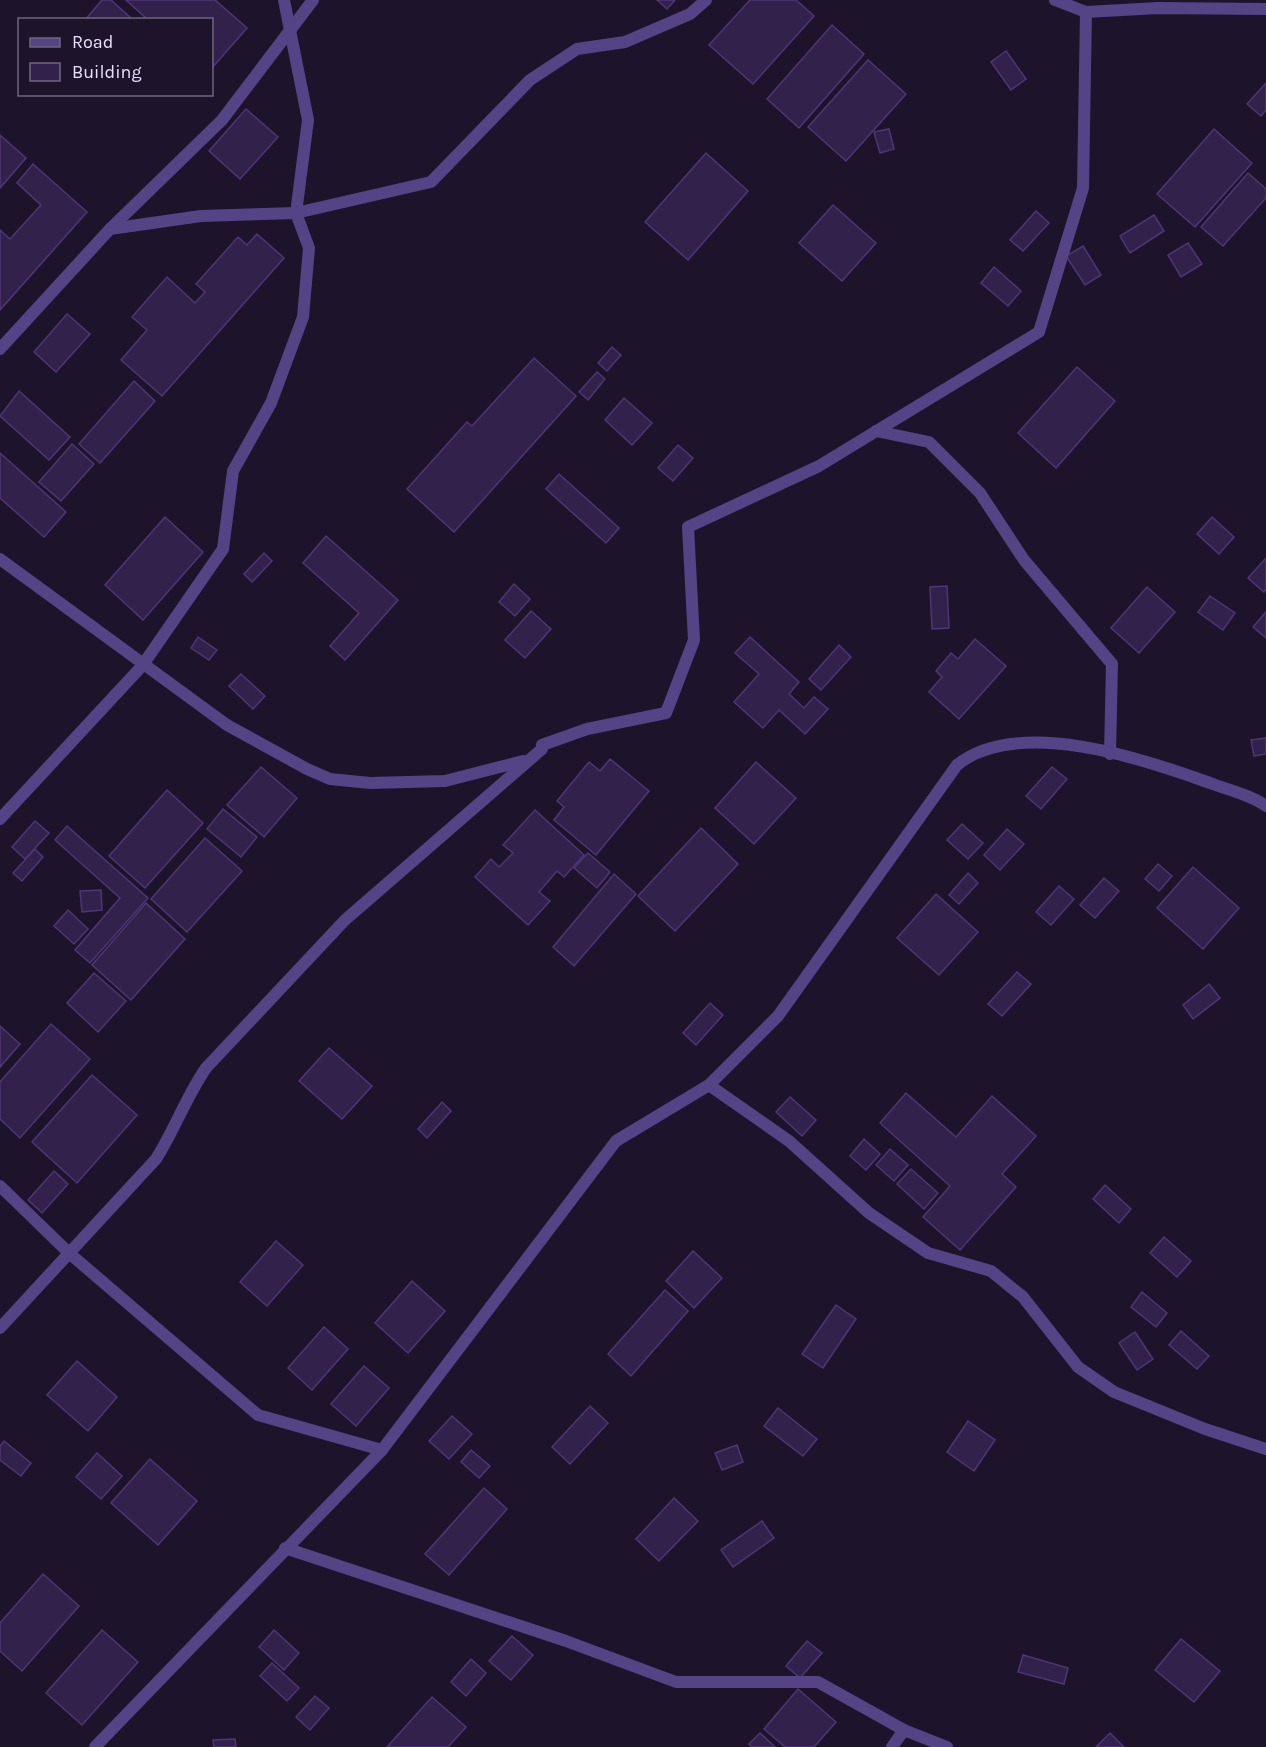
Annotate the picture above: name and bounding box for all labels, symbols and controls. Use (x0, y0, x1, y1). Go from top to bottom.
legend (18, 18, 213, 96)
text: Road (72, 31, 113, 53)
text: Building (72, 61, 142, 83)

